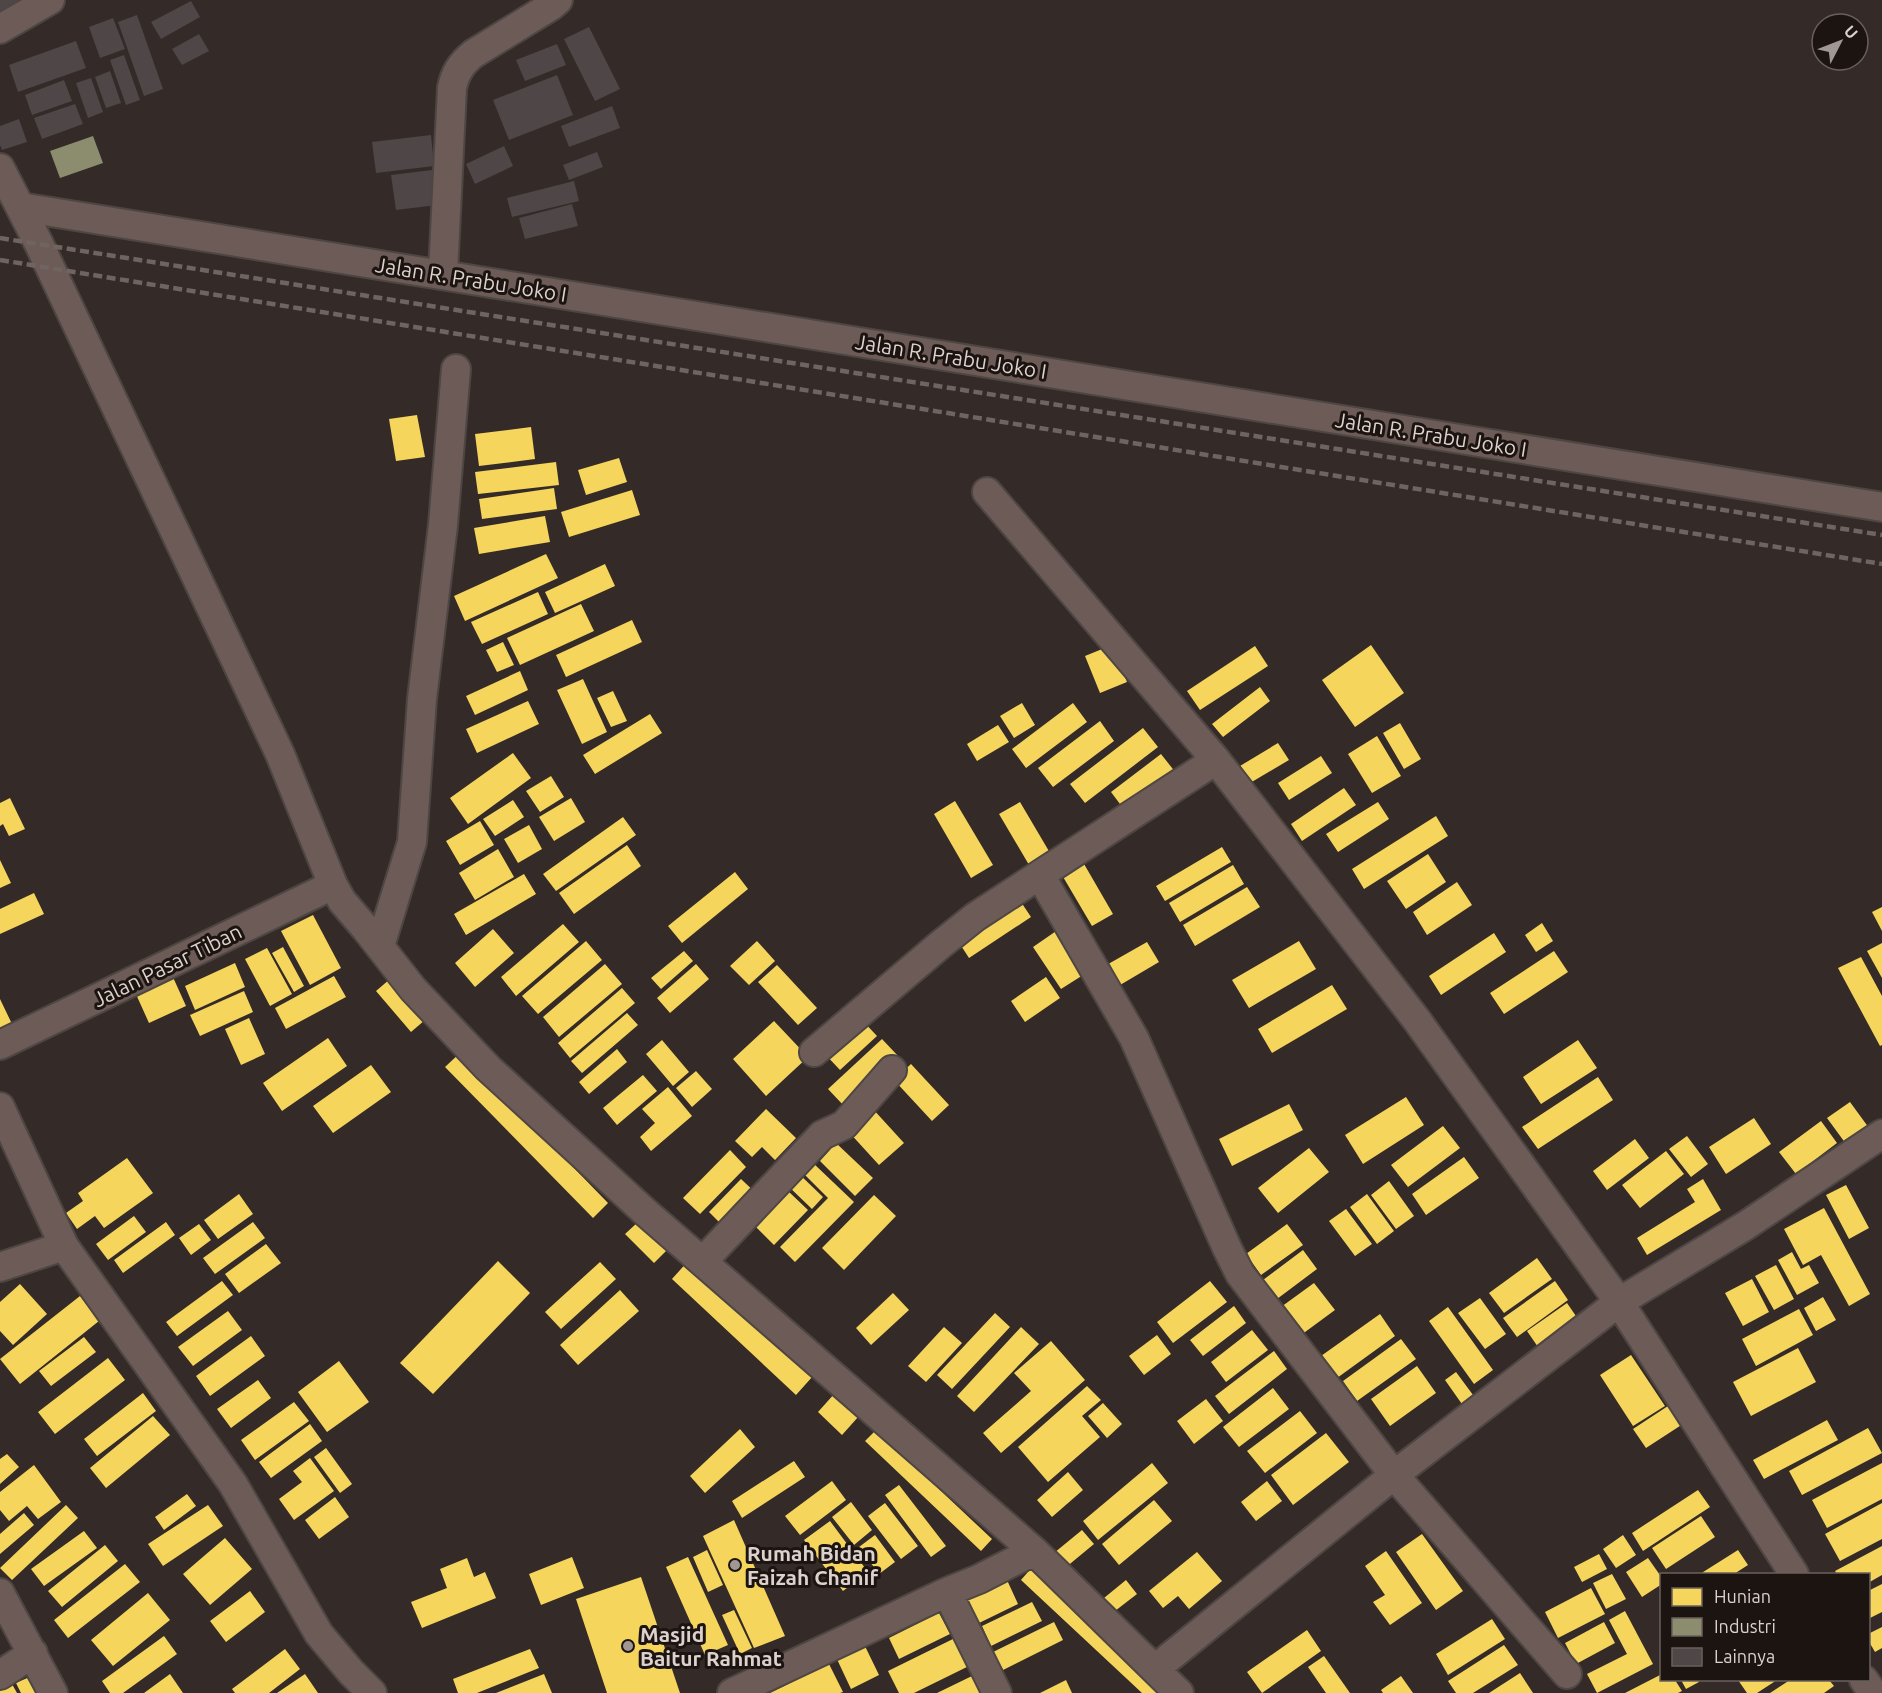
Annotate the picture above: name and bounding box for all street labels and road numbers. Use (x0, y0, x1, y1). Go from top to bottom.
street label: Jalan R. Prabu Joko I (374, 252, 568, 306)
street label: Jalan R. Prabu Joko I (854, 329, 1048, 383)
street label: Jalan R. Prabu Joko I (1334, 407, 1528, 461)
street label: Jalan Pasar Tiban (89, 919, 245, 1011)

